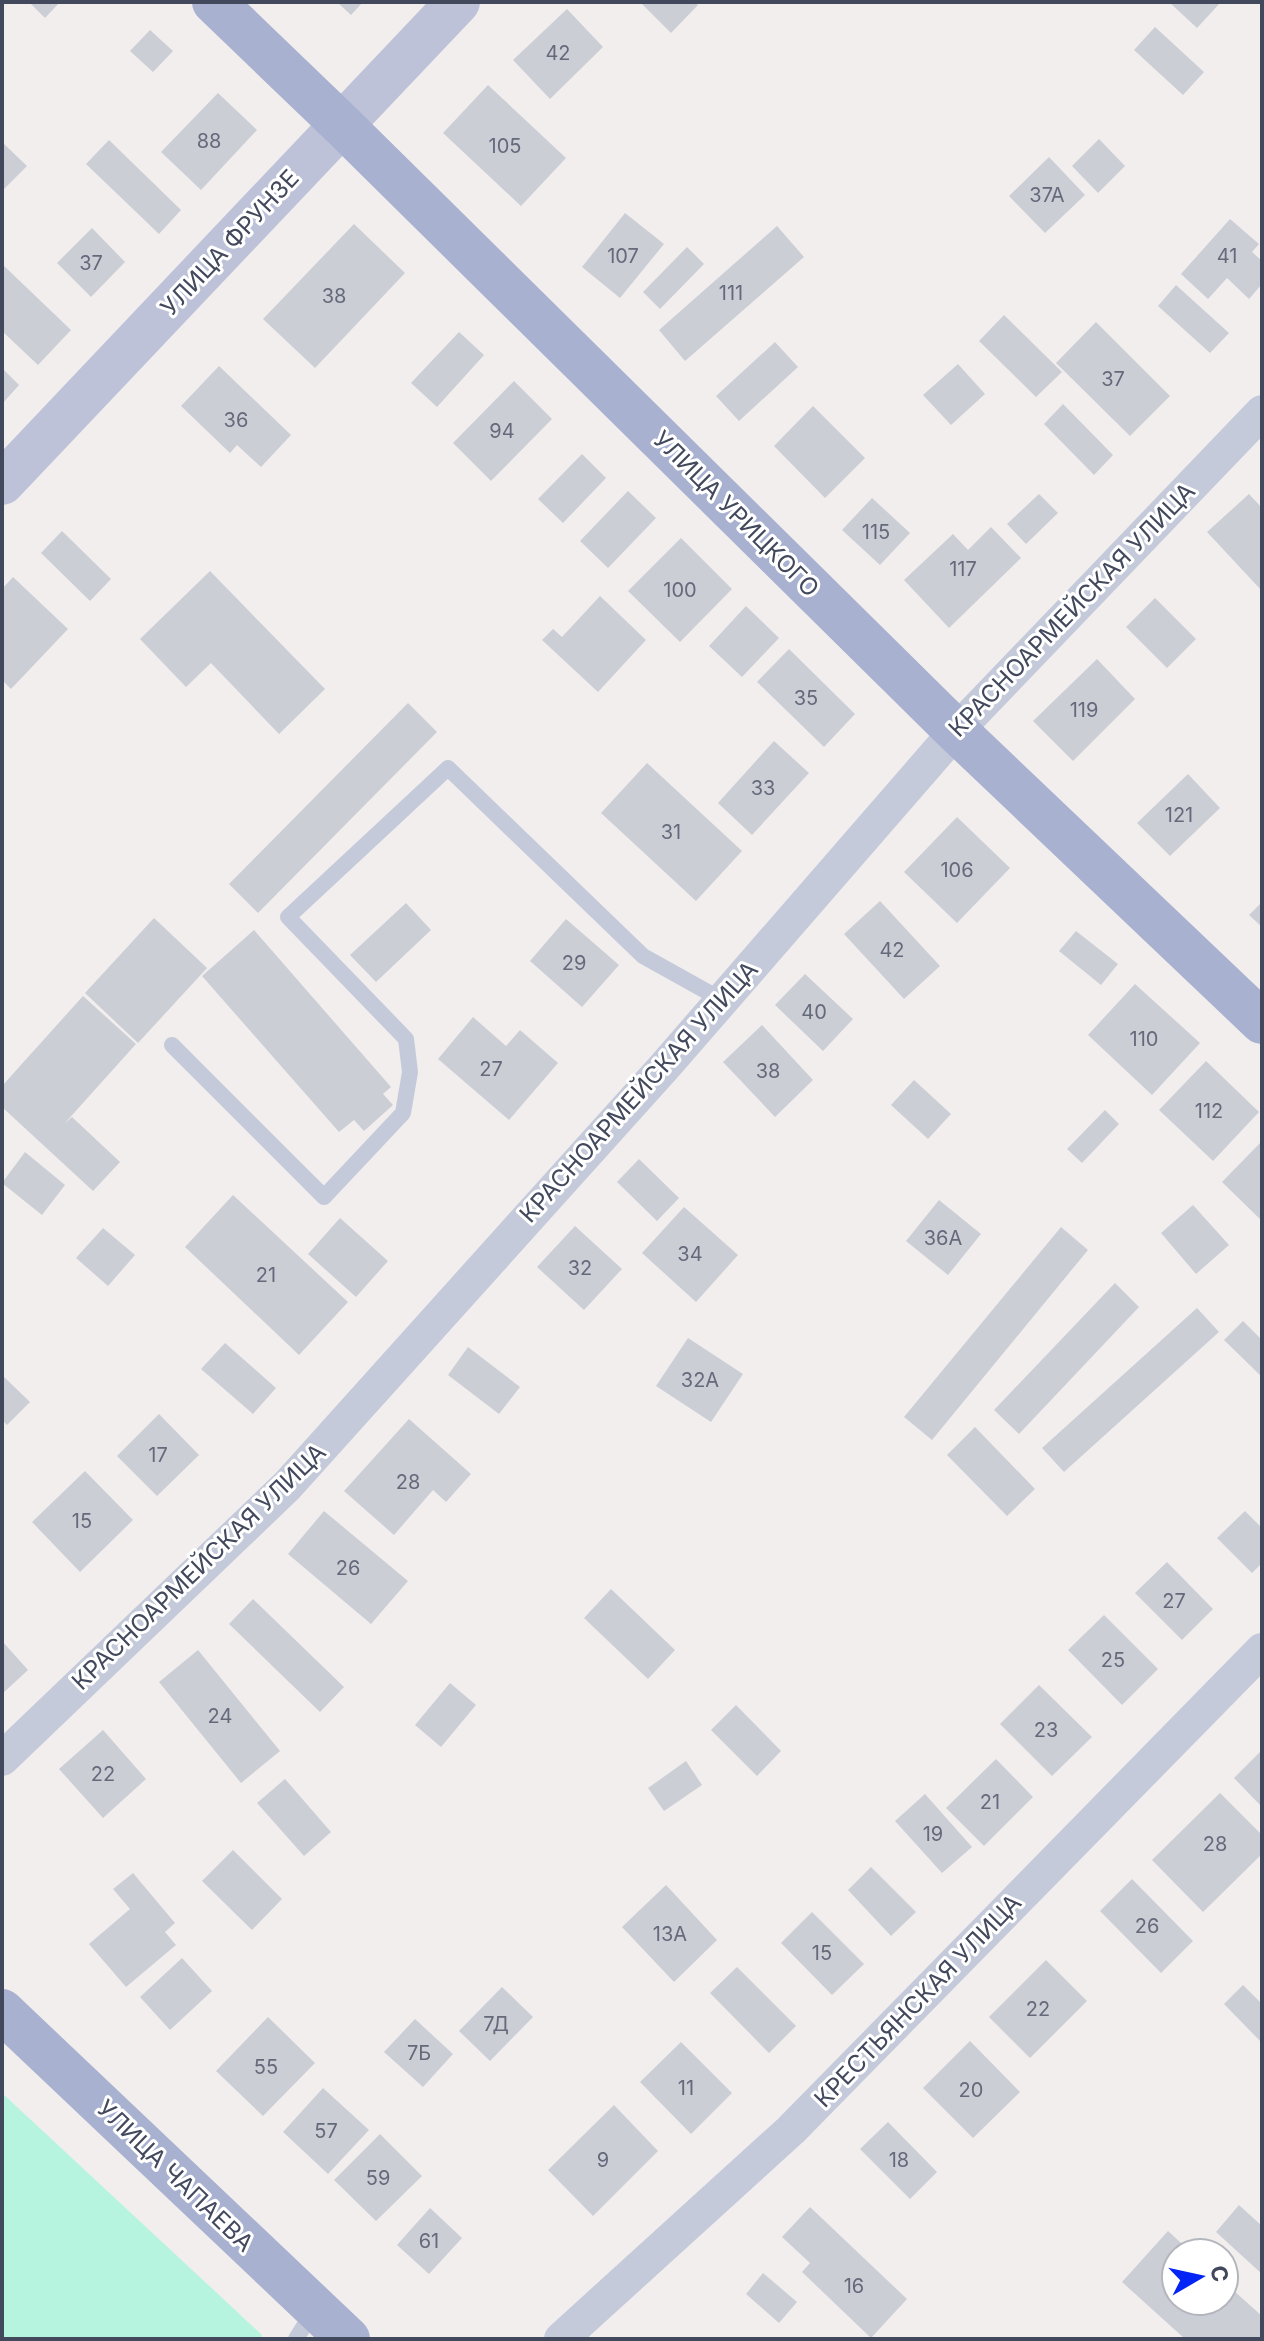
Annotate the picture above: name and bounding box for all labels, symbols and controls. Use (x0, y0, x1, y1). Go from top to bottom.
house number: 42 (545, 41, 571, 65)
house number: 88 (197, 129, 221, 153)
house number: 105 (489, 134, 521, 158)
street label: УЛИЦА ФРУНЗЕ (155, 164, 305, 322)
house number: 37А (1029, 183, 1065, 207)
house number: 107 (607, 244, 639, 268)
house number: 41 (1217, 244, 1237, 268)
house number: 37 (79, 251, 103, 275)
house number: 111 (719, 281, 743, 305)
house number: 38 (322, 284, 346, 308)
house number: 37 (1101, 367, 1125, 391)
house number: 36 (224, 408, 248, 432)
house number: 94 (489, 419, 515, 443)
street label: УЛИЦА УРИЦКОГО (647, 425, 825, 603)
street label: КРАСНОАРМЕЙСКАЯ УЛИЦА (942, 476, 1201, 743)
house number: 115 (862, 520, 890, 544)
house number: 117 (949, 557, 977, 581)
house number: 100 (663, 578, 697, 602)
house number: 35 (794, 686, 818, 710)
house number: 119 (1070, 698, 1098, 722)
house number: 33 (751, 776, 775, 800)
house number: 121 (1165, 803, 1193, 827)
house number: 31 (661, 820, 681, 844)
house number: 106 (940, 858, 974, 882)
house number: 42 (879, 938, 905, 962)
house number: 29 (562, 951, 586, 975)
street label: КРАСНОАРМЕЙСКАЯ УЛИЦА (513, 954, 764, 1228)
house number: 40 (801, 1000, 827, 1024)
house number: 110 (1130, 1027, 1158, 1051)
house number: 27 (479, 1057, 503, 1081)
house number: 38 (756, 1059, 780, 1083)
house number: 112 (1195, 1099, 1223, 1123)
house number: 36А (924, 1226, 962, 1250)
house number: 34 (677, 1242, 703, 1266)
house number: 32 (568, 1256, 592, 1280)
house number: 21 (256, 1263, 276, 1287)
house number: 32А (681, 1368, 719, 1392)
street label: КРАСНОАРМЕЙСКАЯ УЛИЦА (65, 1437, 332, 1696)
house number: 17 (148, 1443, 168, 1467)
house number: 28 (396, 1470, 420, 1494)
house number: 15 (72, 1509, 92, 1533)
house number: 26 (336, 1556, 360, 1580)
house number: 27 (1162, 1589, 1186, 1613)
house number: 25 (1101, 1648, 1125, 1672)
house number: 24 (208, 1704, 232, 1728)
house number: 23 (1034, 1718, 1058, 1742)
house number: 22 (91, 1762, 115, 1786)
house number: 21 (980, 1790, 1000, 1814)
house number: 19 (923, 1822, 943, 1846)
house number: 28 (1203, 1832, 1227, 1856)
street label: КРЕСТЬЯНСКАЯ УЛИЦА (808, 1888, 1027, 2113)
house number: 26 (1135, 1914, 1159, 1938)
house number: 13А (653, 1922, 687, 1946)
house number: 15 (812, 1941, 832, 1965)
house number: 22 (1026, 1997, 1050, 2021)
house number: 7Д (483, 2012, 509, 2036)
house number: 7Б (407, 2041, 431, 2065)
house number: 55 (254, 2055, 278, 2079)
house number: 11 (678, 2076, 694, 2100)
house number: 20 (959, 2078, 983, 2102)
street label: УЛИЦА ЧАПАЕВА (91, 2094, 260, 2258)
house number: 57 (314, 2119, 338, 2143)
house number: 9 (597, 2148, 609, 2172)
house number: 18 (889, 2148, 909, 2172)
house number: 59 (366, 2166, 390, 2190)
house number: 61 (419, 2229, 439, 2253)
north arrow (1160, 2237, 1240, 2317)
text: С (1206, 2264, 1234, 2284)
house number: 16 (844, 2274, 864, 2298)

